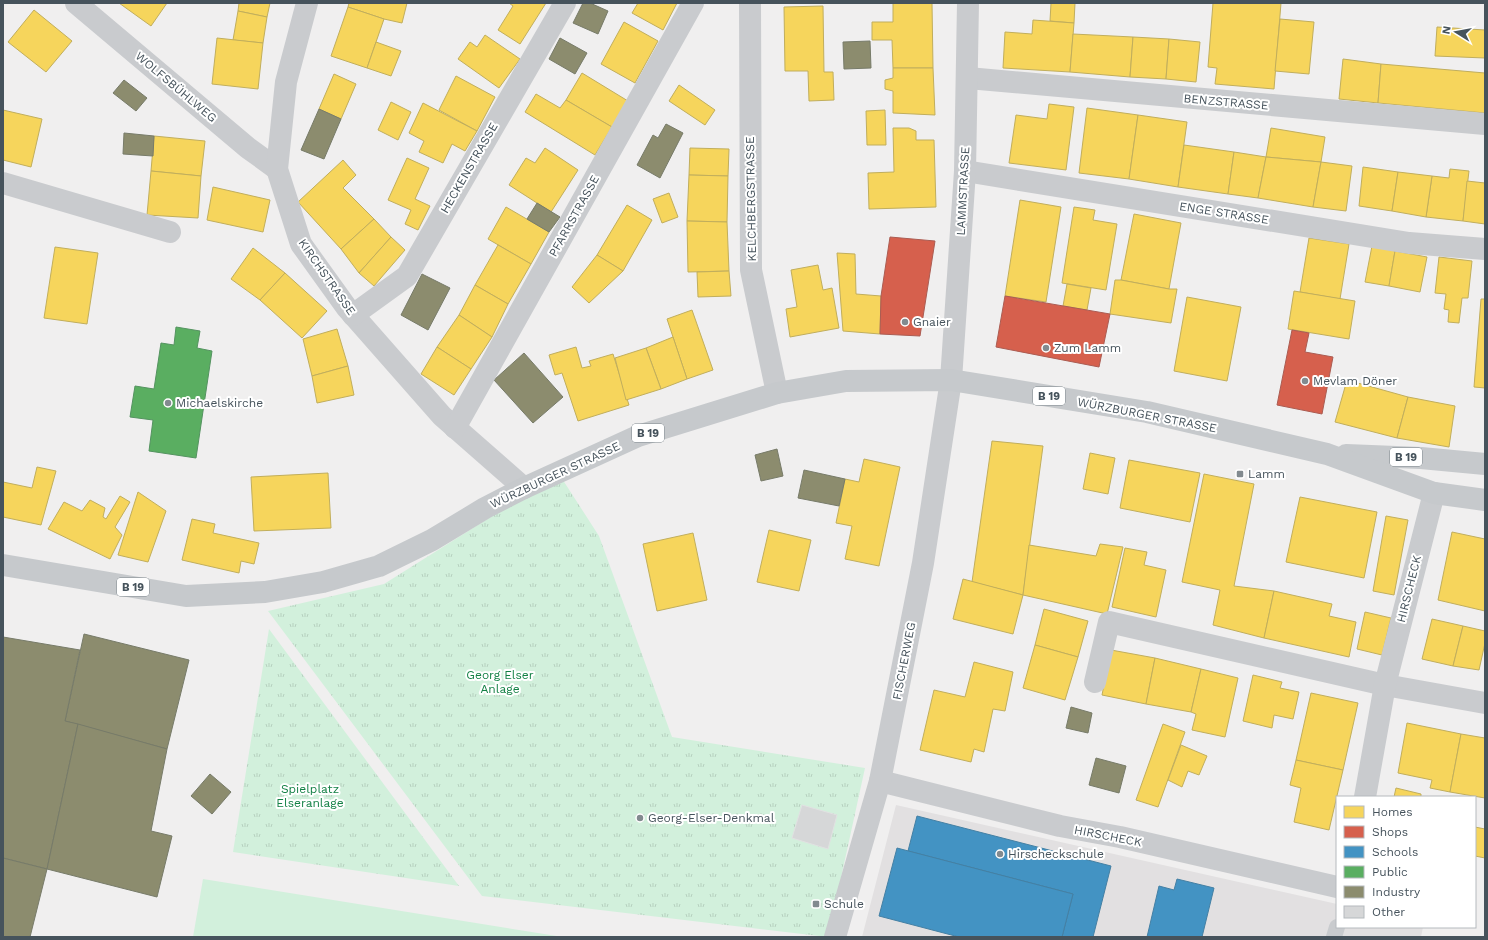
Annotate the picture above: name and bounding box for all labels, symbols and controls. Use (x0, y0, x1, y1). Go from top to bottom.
north arrow (1436, 12, 1476, 52)
text: N (1440, 25, 1454, 35)
street label: WOLFSBÜHLWEG (133, 49, 219, 125)
street label: BENZSTRASSE (1183, 91, 1269, 113)
street label: HECKENSTRASSE (437, 120, 501, 216)
street label: KELCHBERGSTRASSE (743, 136, 759, 262)
street label: LAMMSTRASSE (954, 146, 972, 236)
street label: PFARRSTRASSE (546, 172, 602, 259)
street label: ENGE STRASSE (1178, 199, 1270, 227)
street label: KIRCHSTRASSE (296, 236, 359, 318)
place label: Gnaier (913, 315, 951, 329)
marker: Gnaier (900, 317, 910, 327)
place label: Zum Lamm (1054, 341, 1121, 355)
marker: Zum Lamm (1041, 343, 1051, 353)
place label: Mevlam Döner (1313, 374, 1397, 388)
marker: Mevlam Döner (1300, 376, 1310, 386)
road number: B 19 (1033, 387, 1065, 405)
street label: WÜRZBURGER STRASSE (1076, 395, 1218, 435)
place label: Michaelskirche (176, 396, 263, 410)
marker: Michaelskirche (163, 398, 173, 408)
road number: B 19 (632, 424, 664, 442)
street label: WÜRZBURGER STRASSE (488, 439, 622, 511)
road number: B 19 (1390, 448, 1422, 466)
place label: Lamm (1248, 467, 1285, 481)
marker: Lamm (1235, 469, 1245, 479)
street label: HIRSCHECK (1394, 554, 1424, 624)
road number: B 19 (117, 578, 149, 596)
street label: FISCHERWEG (890, 621, 918, 701)
park label: Georg Elser Anlage (466, 668, 534, 696)
park label: Spielplatz Elseranlage (276, 782, 344, 810)
legend (1336, 796, 1476, 928)
text: Homes (1372, 805, 1413, 819)
place label: Georg-Elser-Denkmal (648, 811, 775, 825)
marker: Georg-Elser-Denkmal (635, 813, 645, 823)
street label: HIRSCHECK (1073, 823, 1143, 849)
text: Shops (1372, 825, 1408, 839)
text: Schools (1372, 845, 1418, 859)
place label: Hirscheckschule (1008, 847, 1104, 861)
marker: Hirscheckschule (995, 849, 1005, 859)
text: Public (1372, 865, 1408, 879)
text: Industry (1372, 885, 1421, 899)
place label: Schule (824, 897, 864, 911)
marker: Schule (811, 899, 821, 909)
text: Other (1372, 905, 1405, 919)

